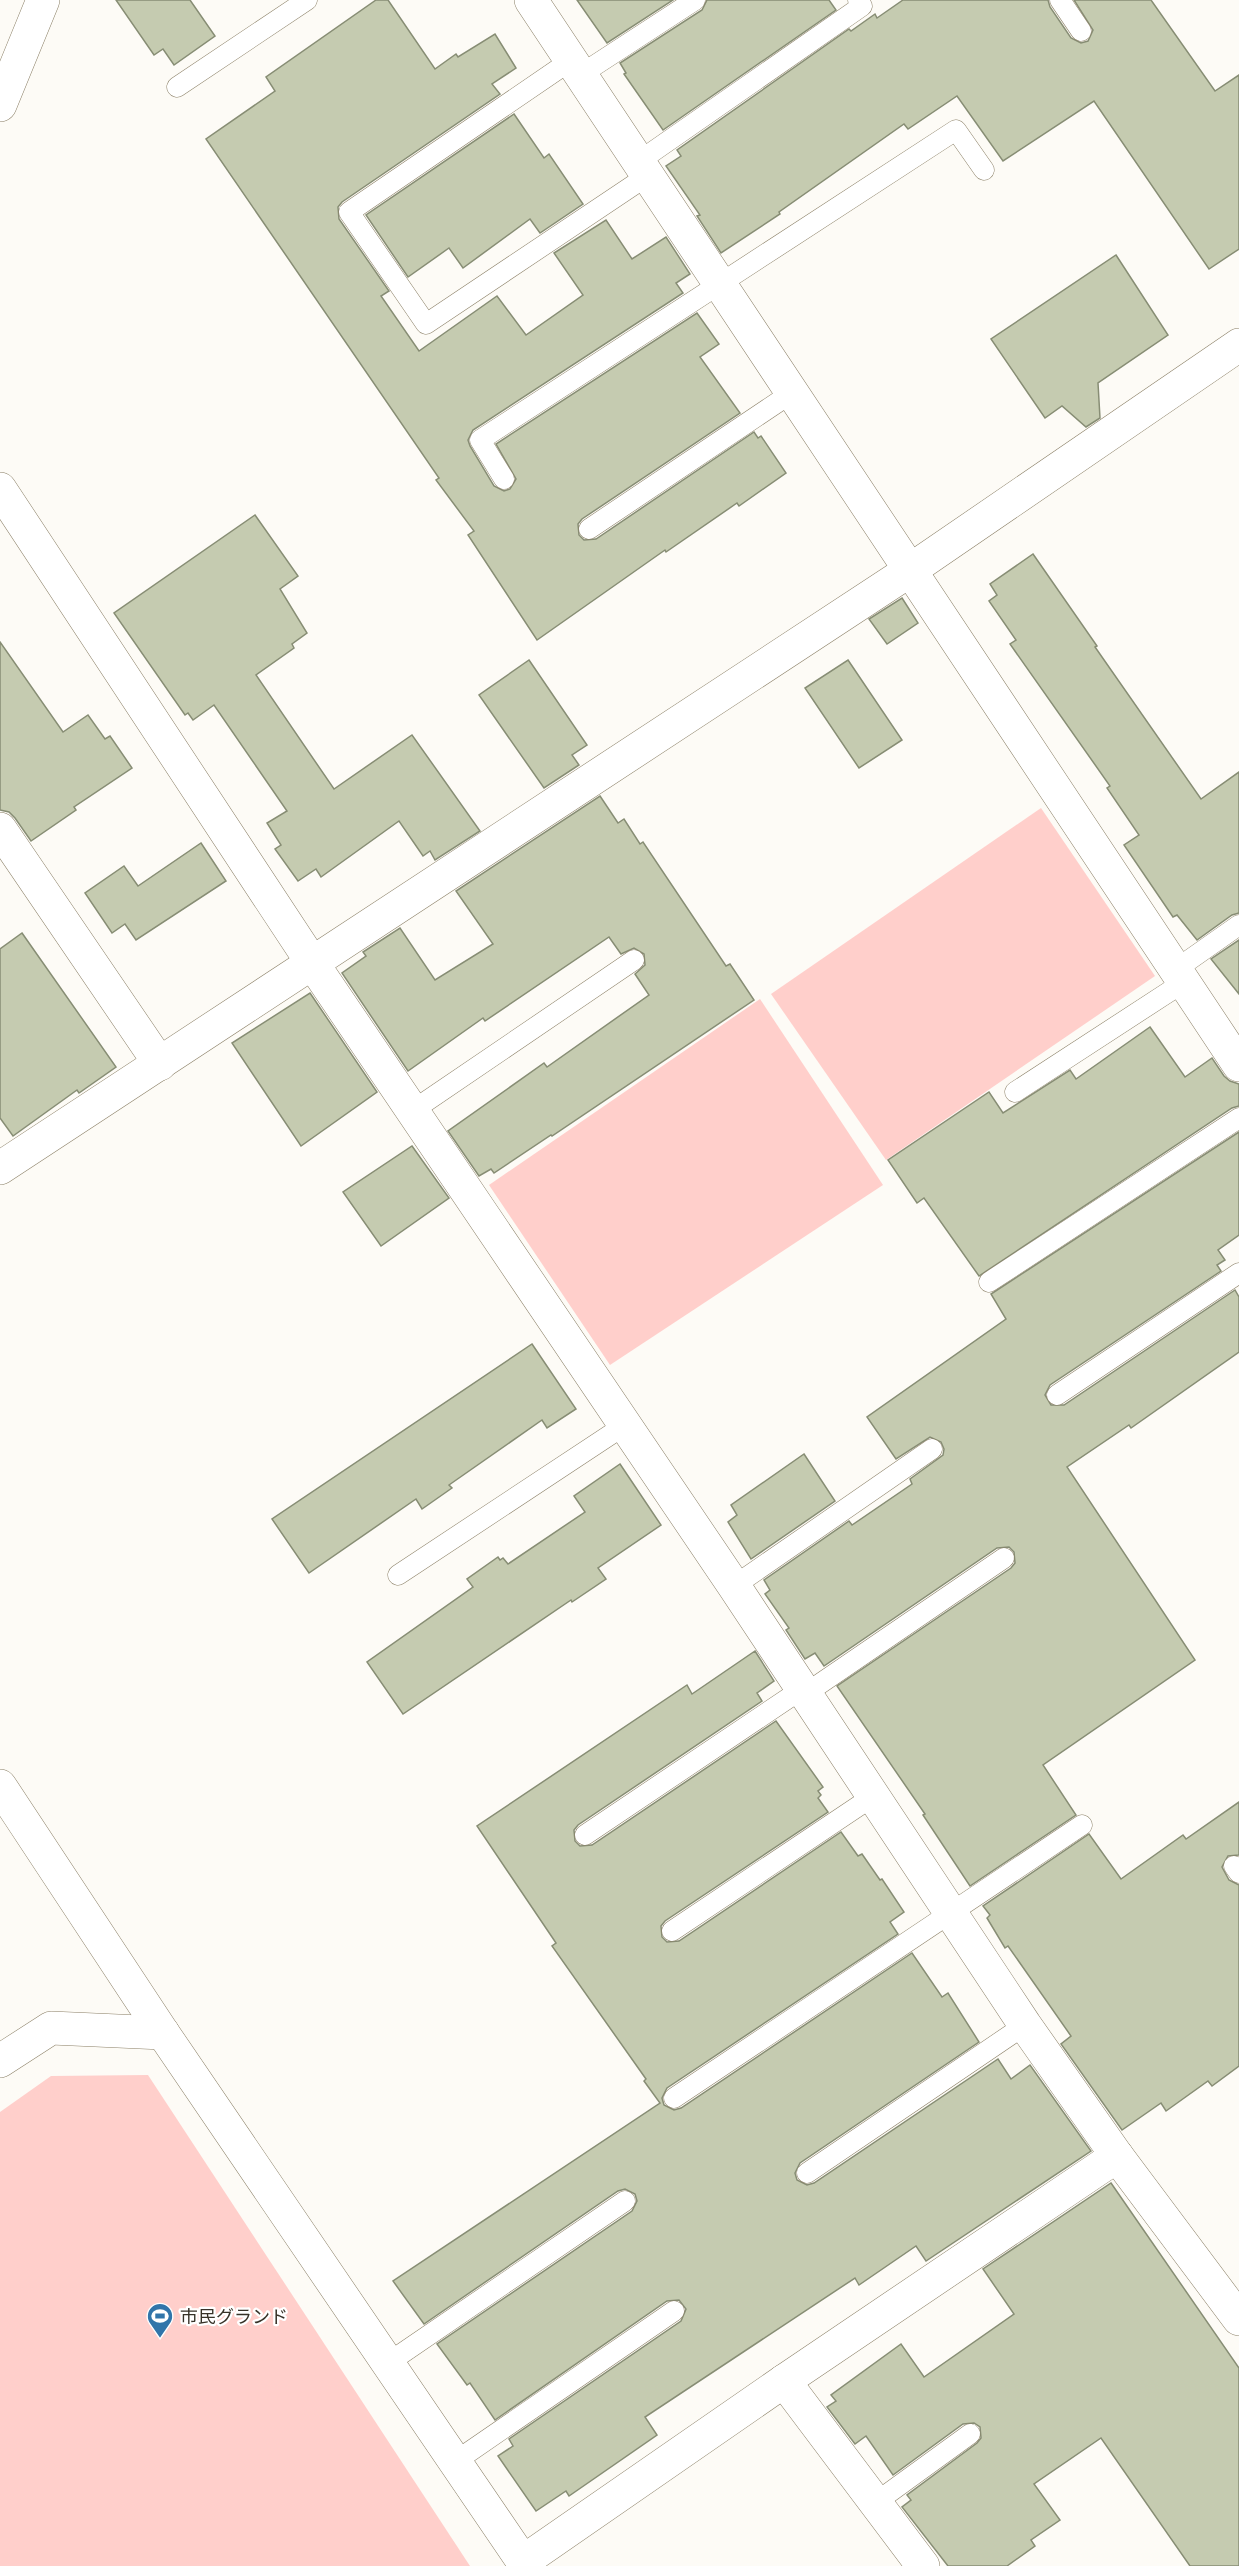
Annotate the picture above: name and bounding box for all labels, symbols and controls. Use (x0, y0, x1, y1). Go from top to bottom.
sports icon: 市民グランド (145, 2301, 175, 2339)
place label: 市民グランド (180, 2305, 288, 2328)

